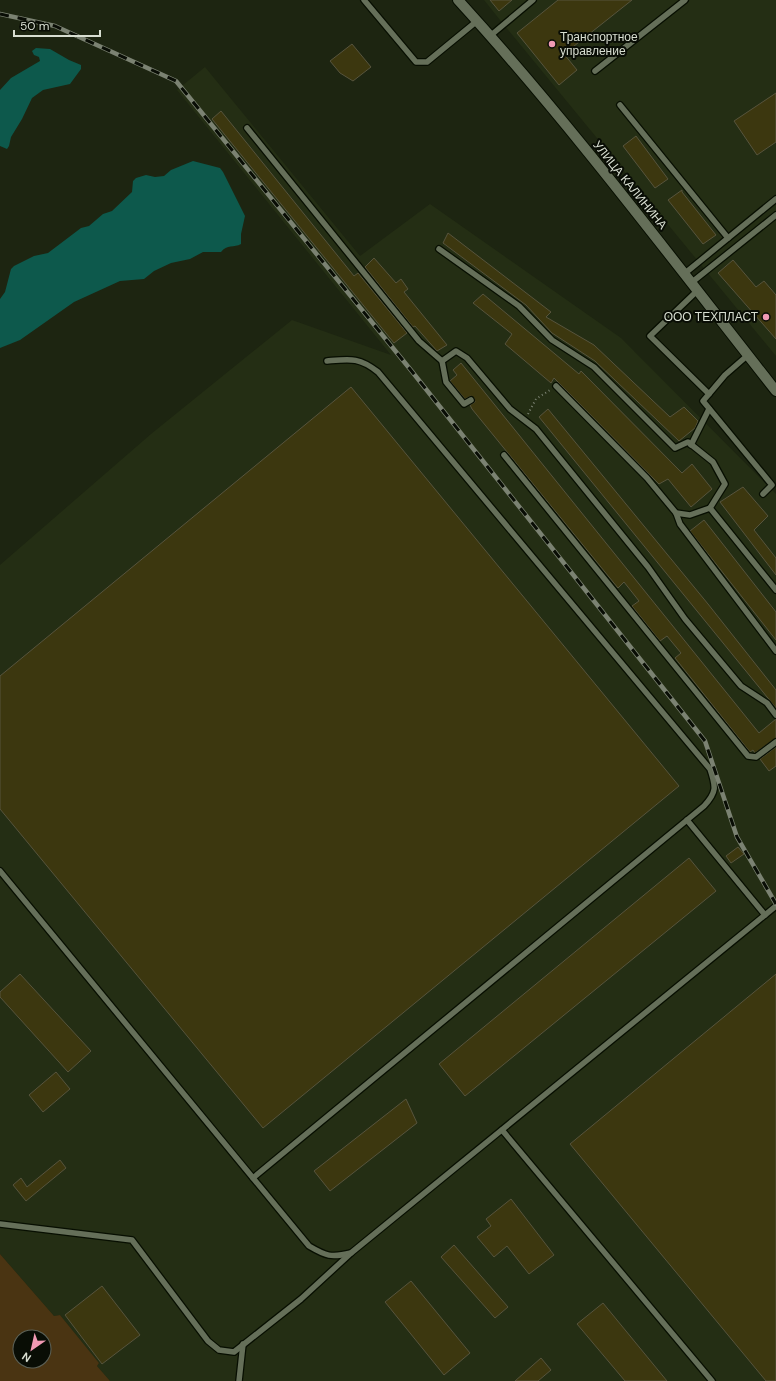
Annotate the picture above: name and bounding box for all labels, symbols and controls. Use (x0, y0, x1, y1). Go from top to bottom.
scale bar (14, 12, 100, 38)
text: 50 m (20, 18, 49, 34)
place label: Транспортное управление (560, 29, 638, 59)
marker: Транспортное управление (547, 39, 557, 49)
street label: УЛИЦА КАЛИНИНА (589, 137, 671, 233)
place label: ООО ТЕХПЛАСТ (664, 309, 759, 325)
marker: ООО ТЕХПЛАСТ (761, 312, 771, 322)
north arrow (12, 1329, 52, 1369)
text: N (19, 1349, 34, 1365)

